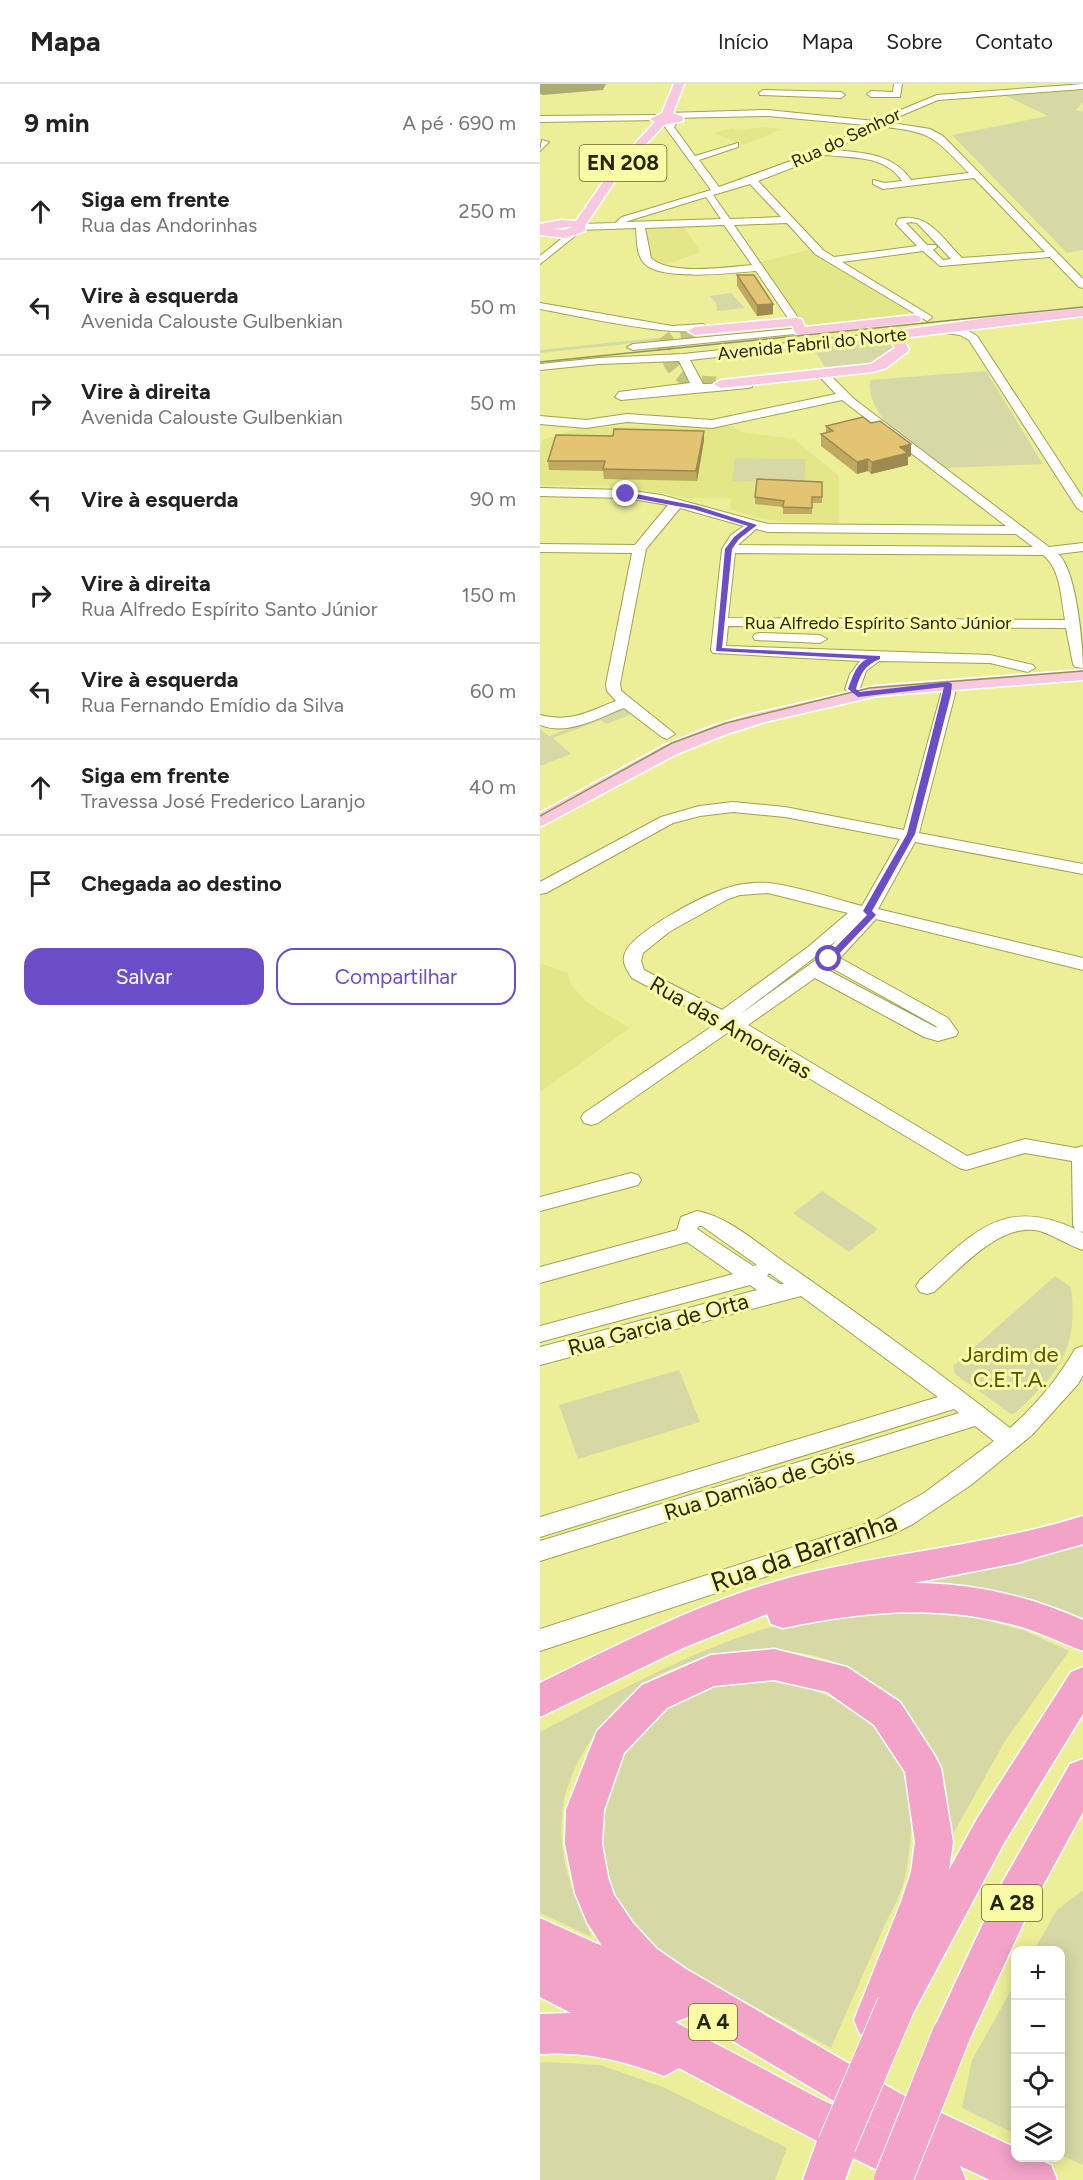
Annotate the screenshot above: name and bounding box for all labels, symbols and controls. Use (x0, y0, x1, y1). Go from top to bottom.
text: Mapa (30, 24, 101, 58)
text: Início (718, 29, 769, 54)
text: Mapa (802, 29, 853, 54)
text: Sobre (886, 29, 942, 54)
text: Contato (975, 29, 1053, 54)
street label: Rua do Senhor (788, 103, 904, 173)
text: 9 min (24, 107, 90, 139)
text: A pé · 690 m (402, 111, 516, 135)
road number: EN 208 (580, 145, 667, 181)
text: Siga em frente (81, 186, 229, 213)
icon: ahead (24, 195, 57, 228)
text: 250 m (459, 199, 516, 223)
text: Rua das Andorinhas (81, 213, 257, 237)
text: Vire à esquerda (81, 282, 239, 309)
icon: left (24, 291, 57, 324)
text: 50 m (470, 295, 516, 319)
text: Avenida Calouste Gulbenkian (81, 309, 343, 333)
street label: Avenida Fabril do Norte (716, 323, 908, 365)
text: Vire à direita (81, 378, 211, 405)
icon: right (24, 387, 57, 420)
text: 50 m (470, 391, 516, 415)
text: Avenida Calouste Gulbenkian (81, 405, 343, 429)
route end (612, 480, 638, 506)
icon: left (24, 483, 57, 516)
text: Vire à esquerda (81, 486, 239, 513)
text: 90 m (470, 487, 516, 511)
text: Vire à direita (81, 570, 211, 597)
icon: right (24, 579, 57, 612)
text: 150 m (461, 583, 516, 607)
text: Rua Alfredo Espírito Santo Júnior (81, 597, 377, 621)
street label: Rua Alfredo Espírito Santo Júnior (745, 612, 1011, 634)
text: Vire à esquerda (81, 666, 239, 693)
icon: left (24, 675, 57, 708)
text: 60 m (470, 679, 516, 703)
text: Rua Fernando Emídio da Silva (81, 693, 344, 717)
text: Siga em frente (81, 762, 229, 789)
icon: ahead (24, 771, 57, 804)
text: 40 m (469, 775, 516, 799)
text: Travessa José Frederico Laranjo (81, 789, 365, 813)
icon: arrive (24, 867, 57, 900)
text: Chegada ao destino (81, 870, 282, 897)
route start (815, 945, 841, 971)
button: Salvar (24, 948, 264, 1005)
button: Compartilhar (276, 948, 516, 1005)
street label: Rua das Amoreiras (645, 970, 816, 1085)
street label: Rua Garcia de Orta (565, 1287, 751, 1362)
park label: Jardim de C.E.T.A. (961, 1341, 1059, 1393)
street label: Rua Damião de Góis (661, 1443, 858, 1526)
street label: Rua da Barranha (706, 1504, 901, 1599)
road number: A 28 (982, 1885, 1042, 1921)
map controls (1011, 1946, 1065, 2162)
button: + (1011, 1946, 1065, 2000)
button: − (1011, 2000, 1065, 2054)
road number: A 4 (689, 2004, 737, 2040)
button: locate (1011, 2054, 1065, 2108)
button: layers (1011, 2108, 1065, 2162)

